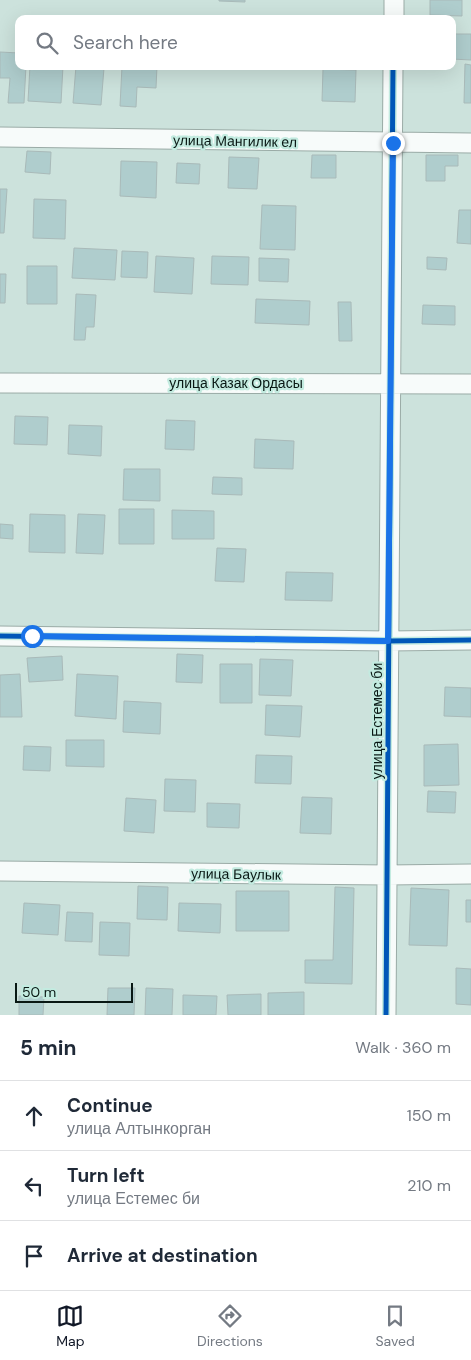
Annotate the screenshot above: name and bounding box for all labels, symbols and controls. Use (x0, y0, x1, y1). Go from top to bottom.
search box (15, 15, 456, 70)
icon: search (33, 29, 61, 57)
text: Search here (73, 30, 178, 55)
street label: улица Мангилик ел (173, 131, 297, 151)
route end (382, 132, 405, 155)
street label: улица Казак Ордасы (169, 374, 303, 392)
route start (21, 625, 44, 648)
street label: улица Естемес би (368, 663, 386, 779)
street label: улица Баулык (191, 864, 282, 884)
scale bar (15, 980, 132, 1003)
text: 50 m (22, 983, 56, 1001)
text: 5 min (20, 1034, 76, 1062)
text: Walk · 360 m (355, 1037, 451, 1058)
text: Continue (67, 1093, 153, 1118)
icon: ahead (20, 1102, 48, 1130)
text: 150 m (407, 1105, 451, 1126)
text: улица Алтынкорган (67, 1118, 211, 1139)
text: Turn left (67, 1163, 145, 1188)
icon: left (20, 1172, 48, 1200)
text: 210 m (407, 1175, 451, 1196)
text: улица Естемес би (67, 1188, 200, 1209)
icon: arrive (20, 1242, 48, 1270)
text: Arrive at destination (67, 1243, 258, 1268)
tab: Map (56, 1302, 84, 1350)
tab: Directions (197, 1302, 263, 1350)
tab: Saved (375, 1302, 415, 1350)

